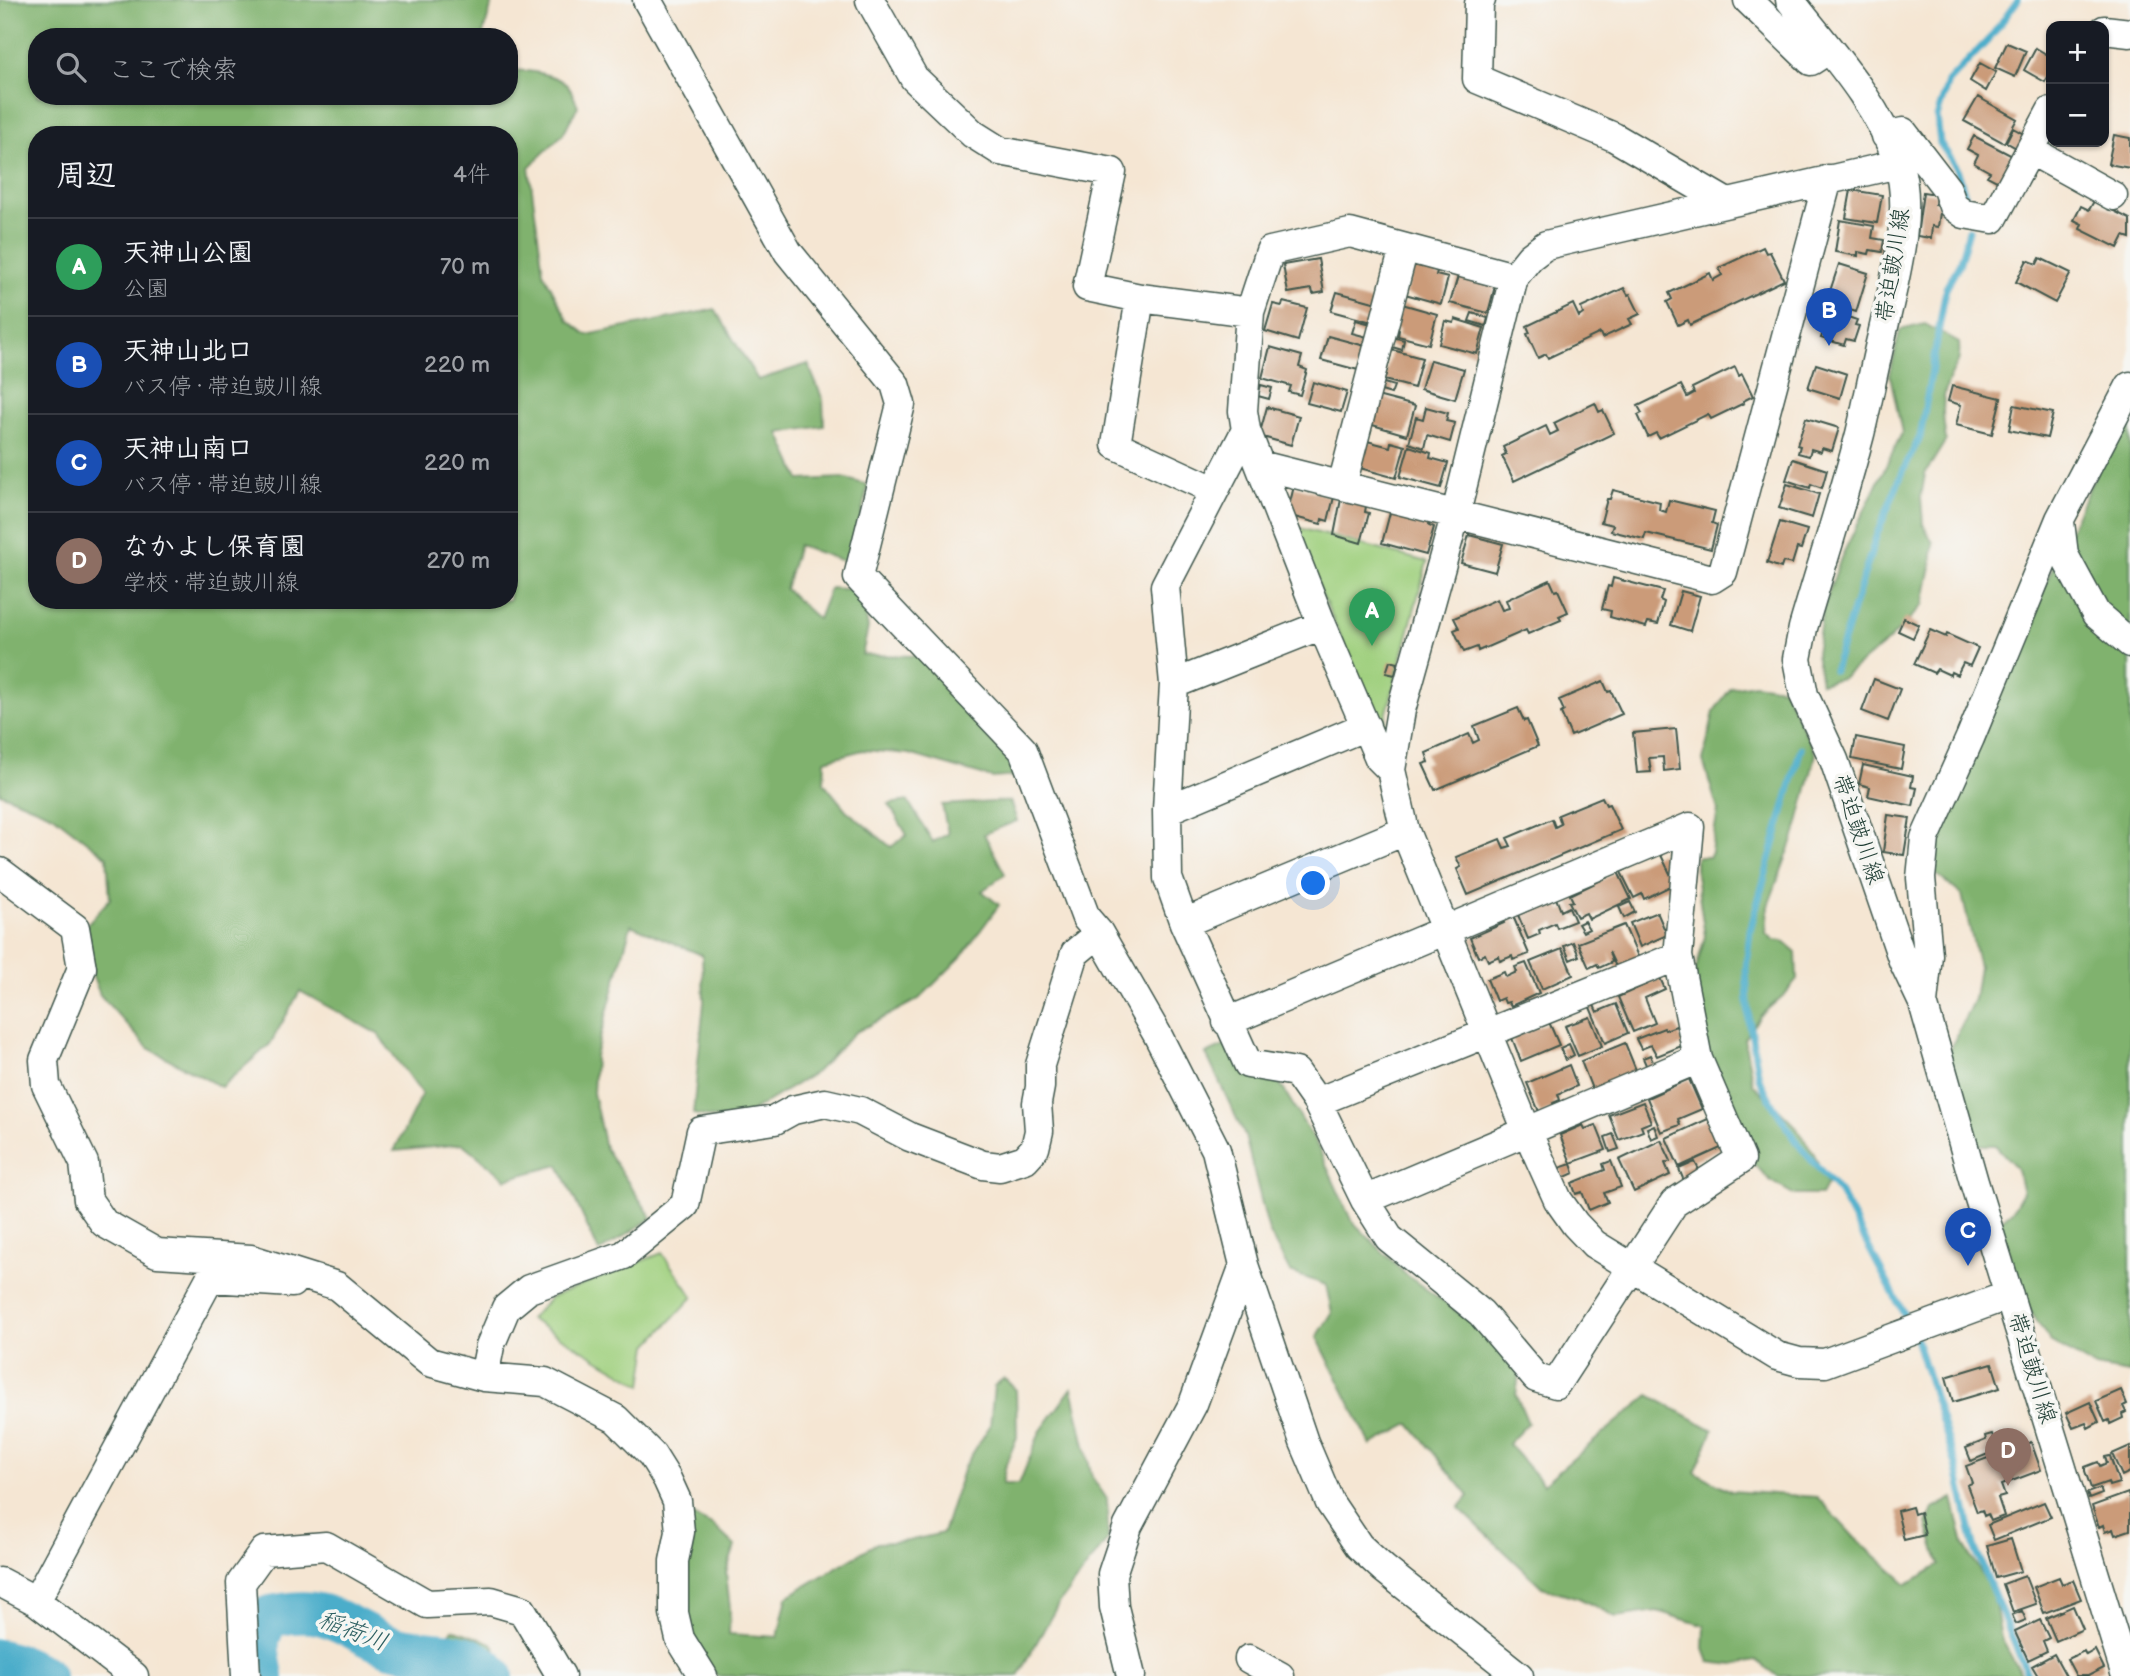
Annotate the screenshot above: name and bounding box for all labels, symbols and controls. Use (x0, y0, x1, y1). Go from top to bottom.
map controls (2046, 21, 2109, 147)
button: + (2046, 21, 2109, 84)
search box (28, 28, 518, 105)
icon: search (52, 48, 90, 86)
text: ここで検索 (108, 55, 238, 86)
button: − (2046, 84, 2109, 147)
text: 周辺 (56, 158, 116, 194)
text: 4件 (453, 161, 490, 189)
street label: 帯迫皷川線 (1870, 206, 1916, 324)
text: 天神山公園 (123, 238, 253, 269)
text: A (72, 253, 86, 281)
text: 70 m (440, 253, 490, 281)
text: 公園 (123, 275, 169, 303)
pin: B (1806, 288, 1852, 346)
text: 天神山北口 (123, 336, 253, 367)
text: B (71, 351, 87, 379)
text: 220 m (424, 351, 490, 379)
text: バス停 · 帯迫皷川線 (123, 373, 322, 401)
text: 天神山南口 (123, 434, 253, 465)
text: C (71, 449, 87, 477)
text: 220 m (424, 449, 490, 477)
text: バス停 · 帯迫皷川線 (123, 471, 322, 499)
text: なかよし保育園 (123, 532, 306, 563)
text: D (71, 547, 87, 575)
text: 270 m (426, 547, 490, 575)
text: 学校 · 帯迫皷川線 (123, 569, 299, 597)
pin: A (1349, 588, 1395, 646)
street label: 帯迫皷川線 (1826, 770, 1890, 888)
your location (1296, 866, 1330, 900)
pin: C (1945, 1208, 1991, 1266)
street label: 帯迫皷川線 (2002, 1309, 2062, 1427)
pin: D (1985, 1428, 2031, 1486)
water label: 稲荷川 (314, 1605, 392, 1657)

